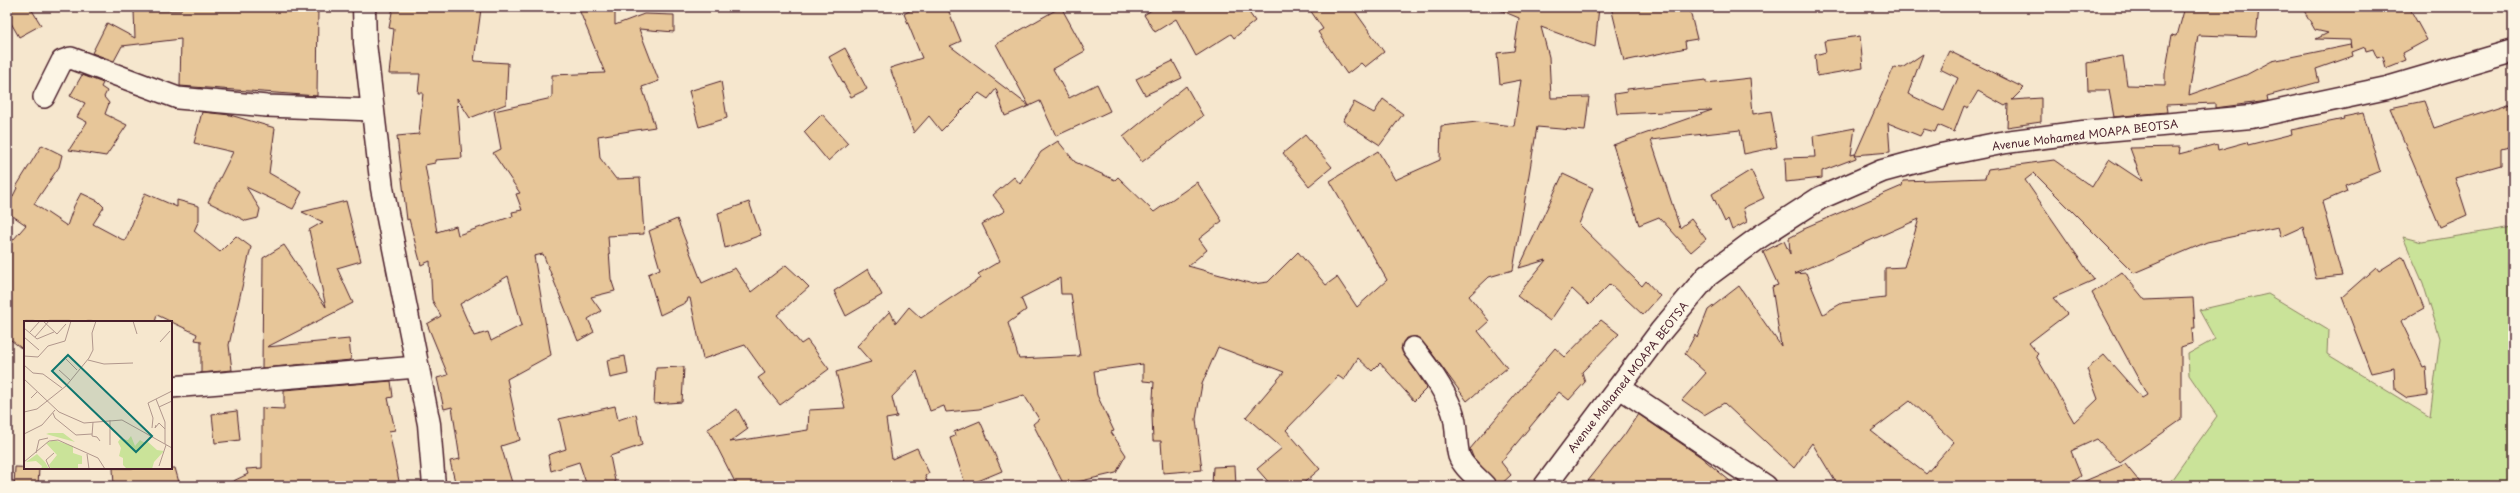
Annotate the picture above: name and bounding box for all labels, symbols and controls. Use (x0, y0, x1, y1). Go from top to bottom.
street label: Avenue Mohamed MOAPA BEOTSA (1991, 115, 2179, 154)
street label: Avenue Mohamed MOAPA BEOTSA (1563, 298, 1692, 456)
inset map (24, 321, 172, 469)

